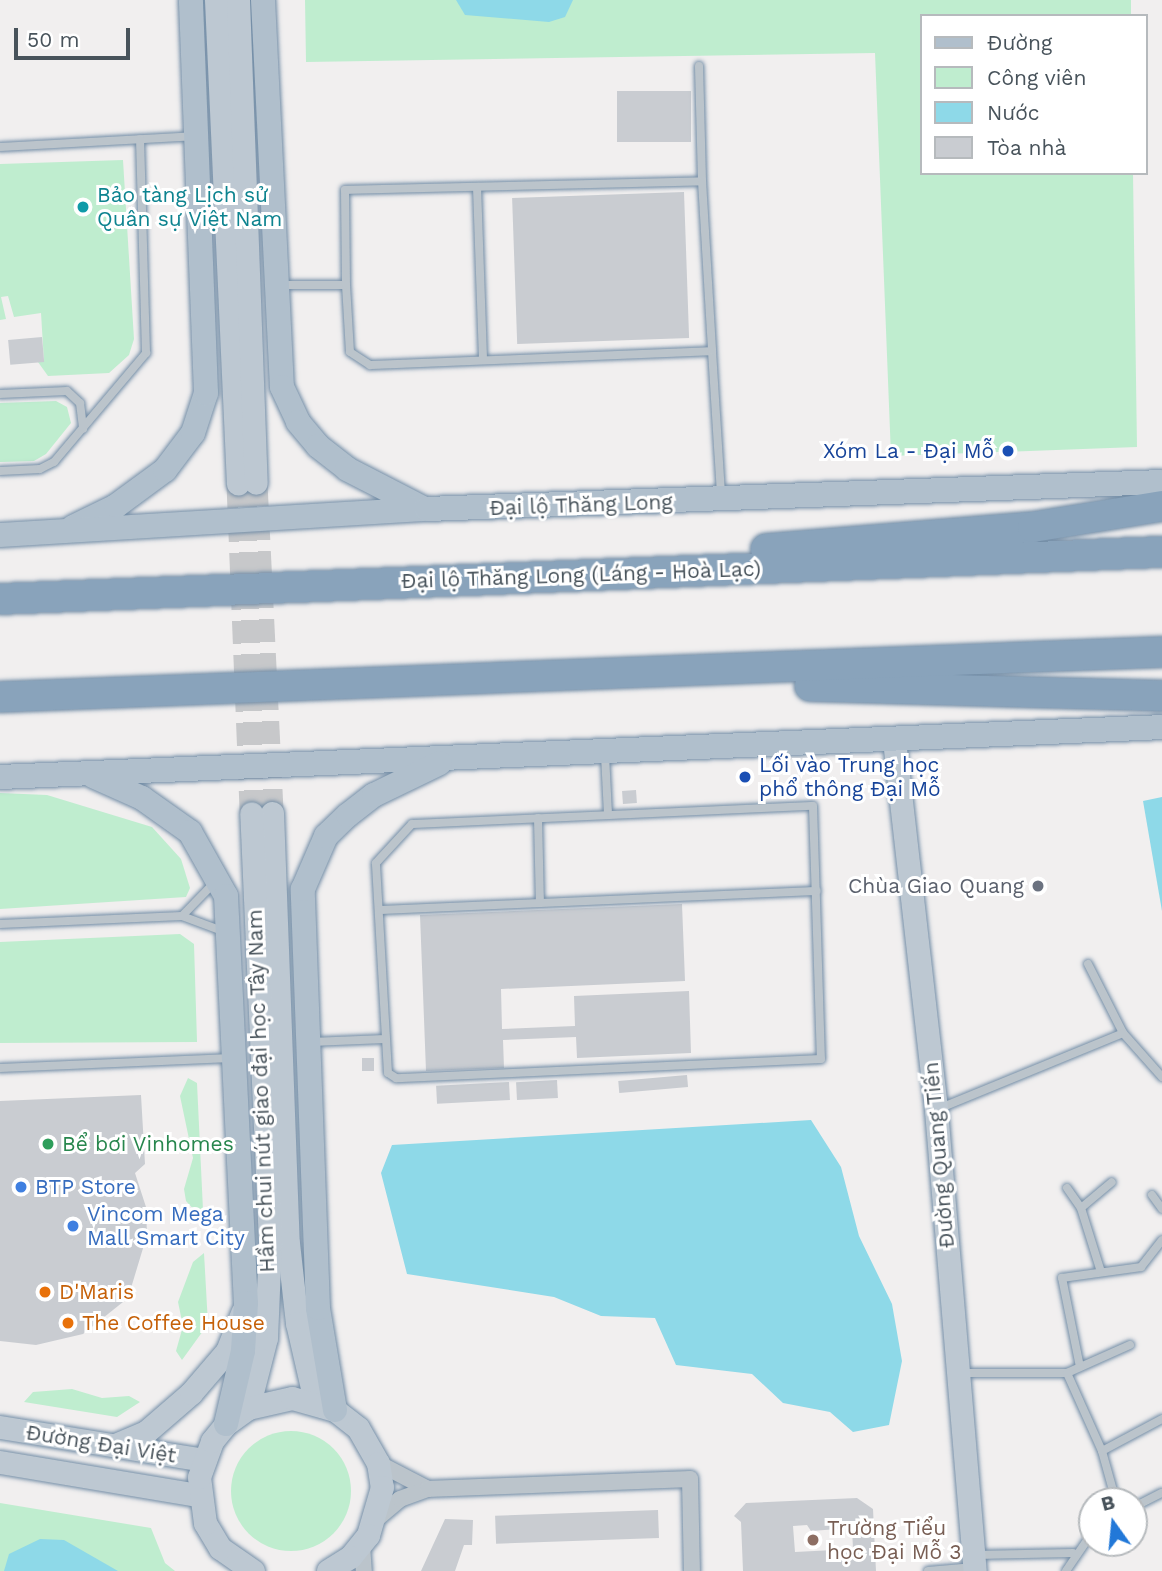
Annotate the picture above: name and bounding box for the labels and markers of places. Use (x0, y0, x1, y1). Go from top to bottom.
place label: Bảo tàng Lịch sử Quân sự Việt Nam (97, 182, 283, 232)
marker: Bảo tàng Lịch sử Quân sự Việt Nam (75, 199, 91, 215)
place label: Xóm La - Đại Mỗ (822, 438, 994, 464)
marker: Xóm La - Đại Mỗ (1000, 443, 1016, 459)
place label: Lối vào Trung học phổ thông Đại Mỗ (759, 752, 941, 802)
marker: Lối vào Trung học phổ thông Đại Mỗ (737, 769, 753, 785)
place label: Chùa Giao Quang (847, 873, 1024, 899)
marker: Chùa Giao Quang (1030, 878, 1046, 894)
place label: Bể bơi Vinhomes (62, 1131, 234, 1157)
marker: Bể bơi Vinhomes (40, 1136, 56, 1152)
place label: BTP Store (35, 1174, 136, 1200)
marker: BTP Store (13, 1179, 29, 1195)
place label: Vincom Mega Mall Smart City (87, 1201, 245, 1251)
marker: Vincom Mega Mall Smart City (65, 1218, 81, 1234)
place label: D'Maris (59, 1279, 134, 1305)
marker: D'Maris (37, 1284, 53, 1300)
place label: The Coffee House (82, 1310, 265, 1336)
marker: The Coffee House (60, 1315, 76, 1331)
place label: Trường Tiểu học Đại Mỗ 3 (827, 1515, 961, 1565)
marker: Trường Tiểu học Đại Mỗ 3 (805, 1532, 821, 1548)

